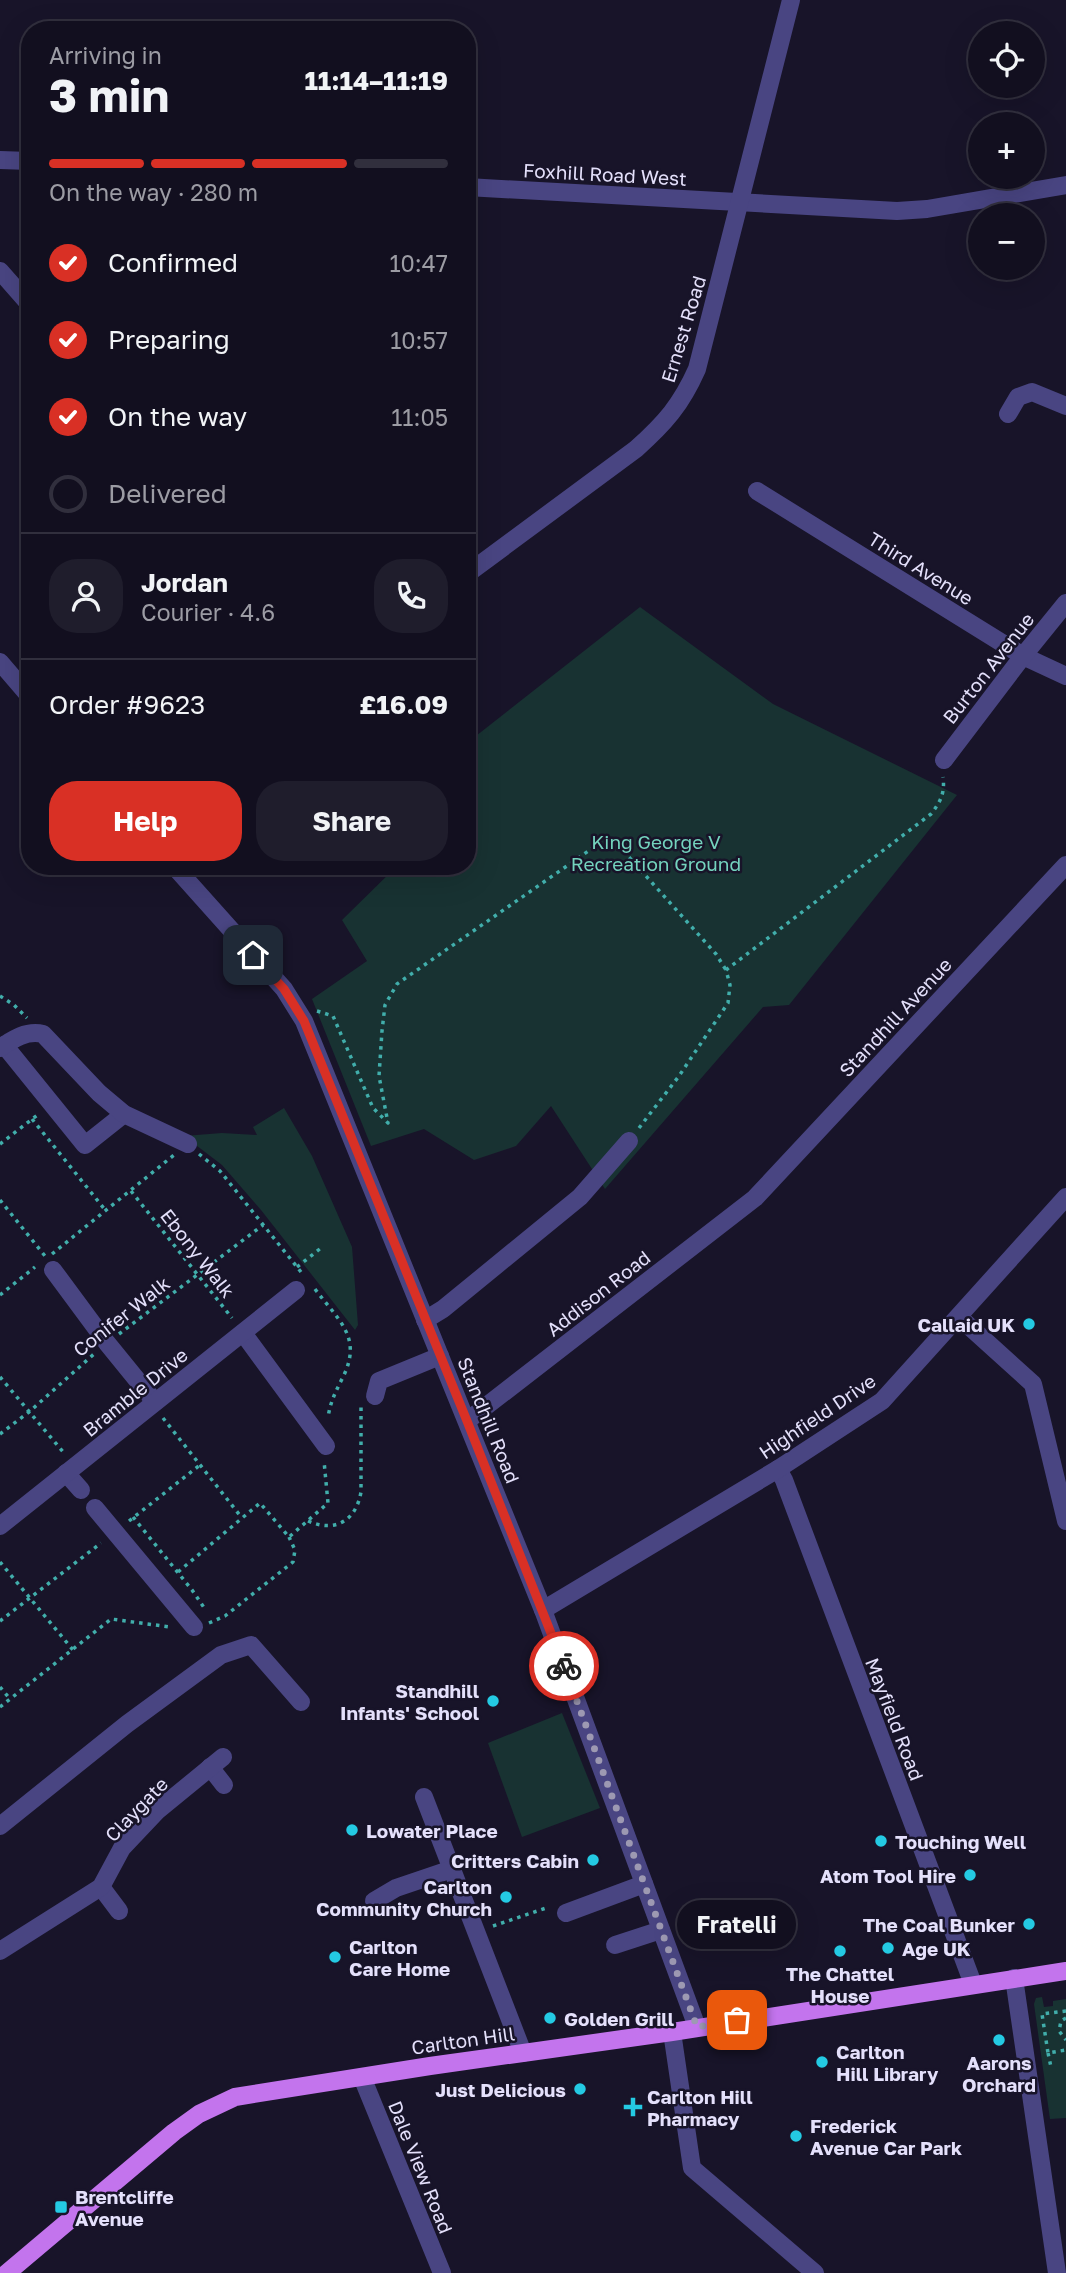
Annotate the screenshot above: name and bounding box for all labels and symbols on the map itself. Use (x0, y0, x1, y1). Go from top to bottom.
street label: Foxhill Road West (523, 158, 687, 190)
street label: Ernest Road (656, 273, 710, 385)
street label: Third Avenue (864, 527, 978, 609)
street label: Burton Avenue (938, 608, 1038, 728)
park label: King George V Recreation Ground (571, 830, 741, 875)
pin (223, 925, 283, 985)
street label: Standhill Avenue (834, 953, 956, 1081)
street label: Ebony Walk (156, 1204, 240, 1302)
street label: Addison Road (541, 1245, 655, 1341)
street label: Conifer Walk (68, 1271, 174, 1361)
place label: Callaid UK (917, 1313, 1015, 1336)
marker: Callaid UK (1021, 1316, 1037, 1332)
street label: Bramble Drive (78, 1343, 192, 1441)
street label: Standhill Road (453, 1354, 525, 1486)
street label: Highfield Drive (754, 1369, 880, 1463)
courier (529, 1631, 599, 1701)
street label: Mayfield Road (861, 1654, 929, 1784)
place label: Standhill Infants' School (340, 1679, 479, 1724)
marker: Standhill Infants' School (485, 1693, 501, 1709)
street label: Claygate (100, 1772, 172, 1846)
place label: Lowater Place (366, 1819, 498, 1842)
marker: Lowater Place (344, 1822, 360, 1838)
place label: Touching Well (895, 1830, 1026, 1853)
marker: Touching Well (873, 1833, 889, 1849)
place label: Critters Cabin (451, 1849, 579, 1872)
marker: Critters Cabin (585, 1852, 601, 1868)
place label: Atom Tool Hire (820, 1864, 956, 1887)
marker: Atom Tool Hire (962, 1867, 978, 1883)
place label: Carlton Community Church (316, 1875, 492, 1920)
marker: Carlton Community Church (498, 1889, 514, 1905)
callout: Fratelli (678, 1901, 796, 1950)
place label: The Coal Bunker (863, 1913, 1016, 1936)
marker: The Coal Bunker (1021, 1916, 1037, 1932)
place label: Carlton Care Home (349, 1935, 450, 1980)
place label: Age UK (902, 1937, 971, 1960)
marker: Age UK (880, 1940, 896, 1956)
marker: The Chattel House (832, 1943, 848, 1959)
marker: Carlton Care Home (327, 1949, 343, 1965)
place label: The Chattel House (786, 1962, 894, 2007)
pin (707, 1990, 767, 2050)
place label: Golden Grill (564, 2007, 674, 2030)
marker: Golden Grill (542, 2010, 558, 2026)
street label: Carlton Hill (410, 2021, 516, 2059)
marker: Aarons Orchard (991, 2032, 1007, 2048)
place label: Carlton Hill Library (836, 2040, 939, 2085)
place label: Aarons Orchard (962, 2051, 1036, 2096)
marker: Carlton Hill Library (814, 2054, 830, 2070)
place label: Just Delicious (435, 2078, 566, 2101)
marker: Just Delicious (572, 2081, 588, 2097)
place label: Carlton Hill Pharmacy (647, 2085, 753, 2130)
street label: Dale View Road (384, 2097, 458, 2237)
marker: Carlton Hill Pharmacy (625, 2099, 641, 2115)
place label: Frederick Avenue Car Park (810, 2114, 962, 2159)
marker: Frederick Avenue Car Park (788, 2128, 804, 2144)
place label: Brentcliffe Avenue (75, 2185, 174, 2230)
marker: Brentcliffe Avenue (53, 2199, 69, 2215)

